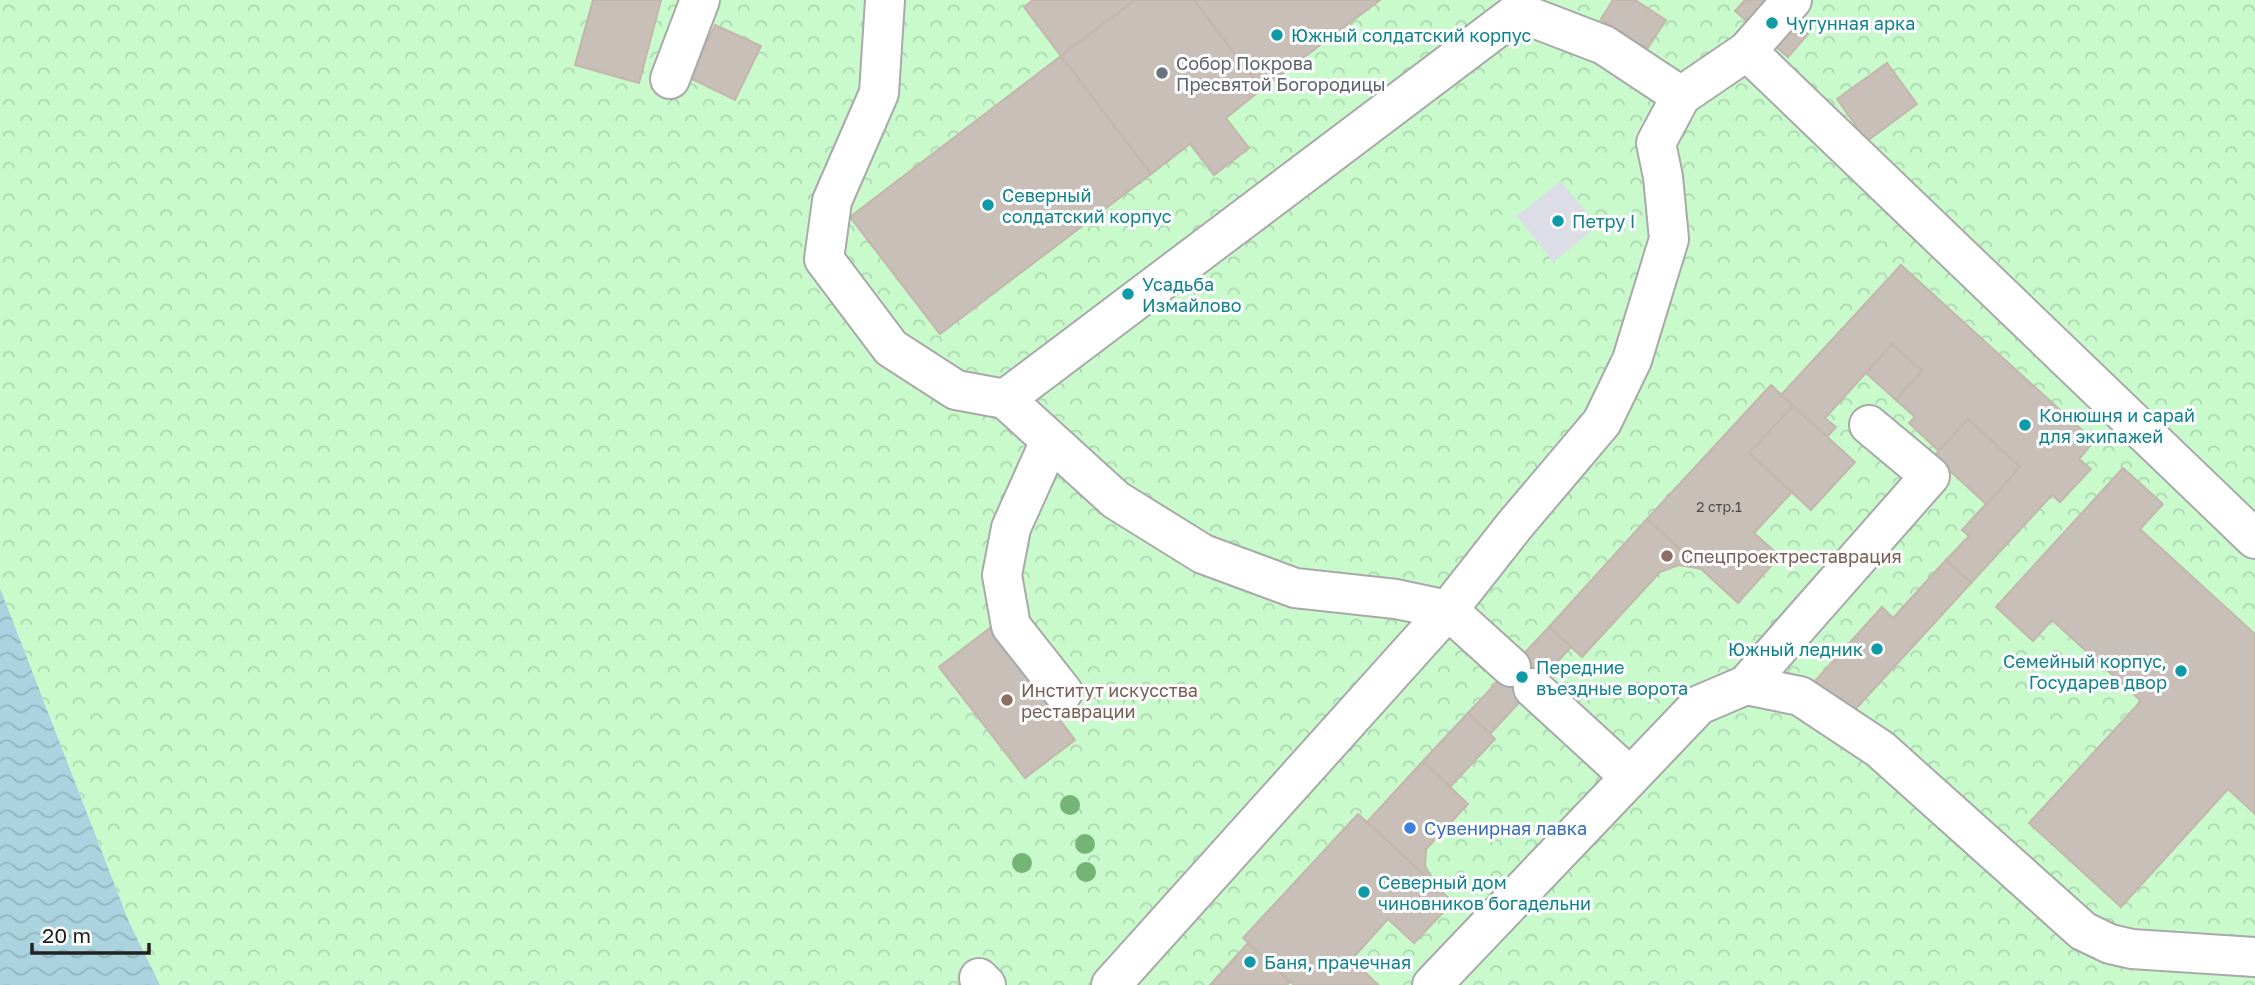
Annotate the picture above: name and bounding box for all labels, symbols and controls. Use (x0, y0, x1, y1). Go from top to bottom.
place label: Чугунная арка (1786, 12, 1915, 34)
marker: Чугунная арка (1764, 15, 1780, 31)
place label: Южный солдатский корпус (1291, 24, 1532, 46)
marker: Южный солдатский корпус (1269, 27, 1285, 43)
place label: Собор Покрова Пресвятой Богородицы (1176, 52, 1386, 95)
marker: Собор Покрова Пресвятой Богородицы (1154, 65, 1170, 81)
place label: Северный солдатский корпус (1002, 184, 1172, 227)
marker: Северный солдатский корпус (980, 197, 996, 213)
place label: Петру I (1572, 210, 1636, 232)
marker: Петру I (1550, 213, 1566, 229)
place label: Усадьба Измайлово (1142, 273, 1242, 316)
marker: Усадьба Измайлово (1120, 286, 1136, 302)
place label: Конюшня и сарай для экипажей (2039, 404, 2195, 447)
marker: Конюшня и сарай для экипажей (2017, 417, 2033, 433)
house number: 2 стр.1 (1696, 498, 1742, 515)
place label: Спецпроектреставрация (1681, 545, 1902, 567)
marker: Спецпроектреставрация (1659, 548, 1675, 564)
place label: Южный ледник (1728, 638, 1863, 660)
marker: Южный ледник (1869, 641, 1885, 657)
place label: Семейный корпус, Государев двор (2003, 650, 2167, 693)
place label: Передние въездные ворота (1536, 656, 1688, 699)
marker: Семейный корпус, Государев двор (2173, 663, 2189, 679)
marker: Передние въездные ворота (1514, 669, 1530, 685)
place label: Институт искусства реставрации (1021, 679, 1198, 722)
marker: Институт искусства реставрации (999, 692, 1015, 708)
place label: Сувенирная лавка (1424, 817, 1587, 839)
marker: Сувенирная лавка (1402, 820, 1418, 836)
place label: Северный дом чиновников богадельни (1378, 871, 1591, 914)
marker: Северный дом чиновников богадельни (1356, 884, 1372, 900)
scale bar (32, 912, 149, 956)
text: 20 m (42, 922, 91, 948)
place label: Баня, прачечная (1264, 951, 1411, 973)
marker: Баня, прачечная (1242, 954, 1258, 970)

